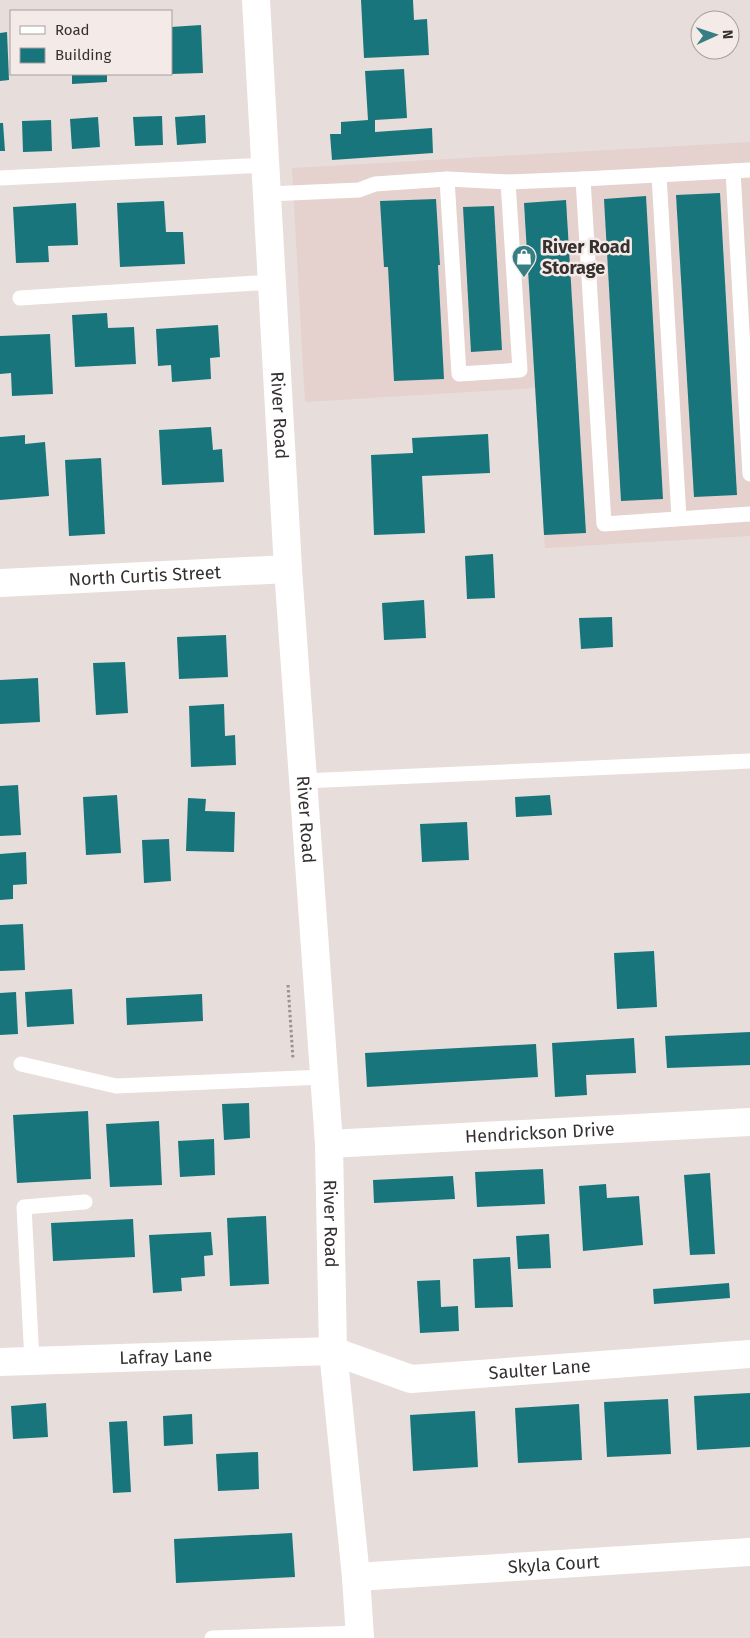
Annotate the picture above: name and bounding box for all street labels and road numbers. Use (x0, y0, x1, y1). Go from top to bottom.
street label: River Road (266, 371, 293, 460)
street label: North Curtis Street (68, 561, 222, 591)
street label: River Road (292, 775, 320, 864)
street label: Hendrickson Drive (464, 1118, 615, 1148)
street label: River Road (319, 1179, 342, 1268)
street label: Lafray Lane (119, 1344, 213, 1369)
street label: Saulter Lane (488, 1355, 591, 1384)
street label: Skyla Court (507, 1551, 601, 1578)

